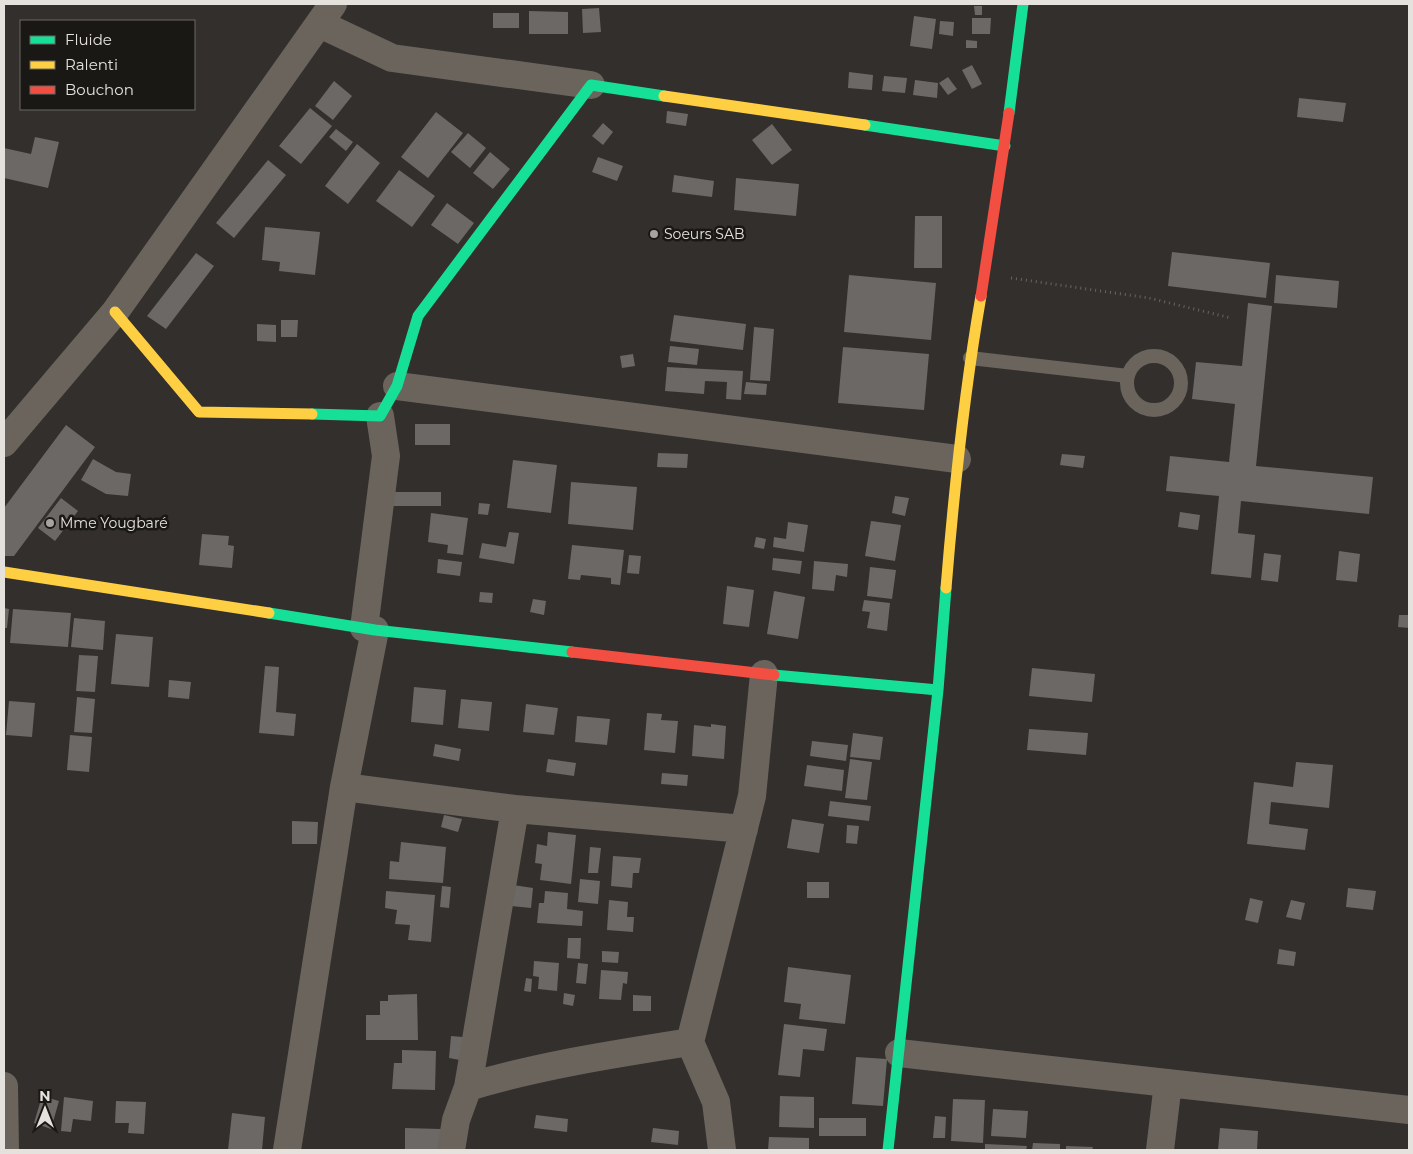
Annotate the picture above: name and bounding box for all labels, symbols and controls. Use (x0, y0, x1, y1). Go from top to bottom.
legend (20, 20, 195, 110)
text: Fluide (65, 30, 112, 49)
text: Ralenti (65, 55, 118, 74)
text: Bouchon (65, 80, 134, 99)
place label: Soeurs SAB (664, 225, 745, 243)
marker: Soeurs SAB (648, 228, 660, 240)
place label: Mme Yougbaré (60, 514, 168, 532)
marker: Mme Yougbaré (44, 517, 56, 529)
north arrow (20, 1084, 70, 1134)
text: N (39, 1087, 51, 1105)

